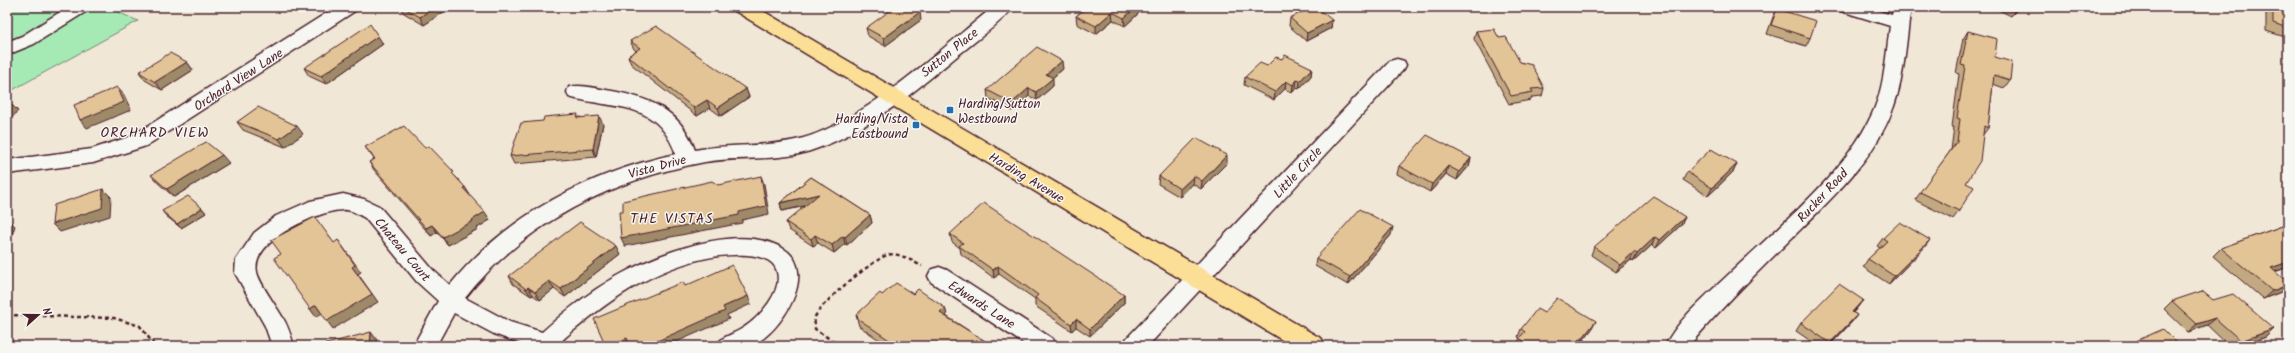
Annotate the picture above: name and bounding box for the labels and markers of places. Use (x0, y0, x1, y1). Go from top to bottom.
place label: Harding/Sutton Westbound (958, 94, 1041, 130)
marker: Harding/Sutton Westbound (945, 105, 955, 115)
place label: Harding/Vista Eastbound (835, 109, 909, 145)
marker: Harding/Vista Eastbound (911, 120, 921, 130)

